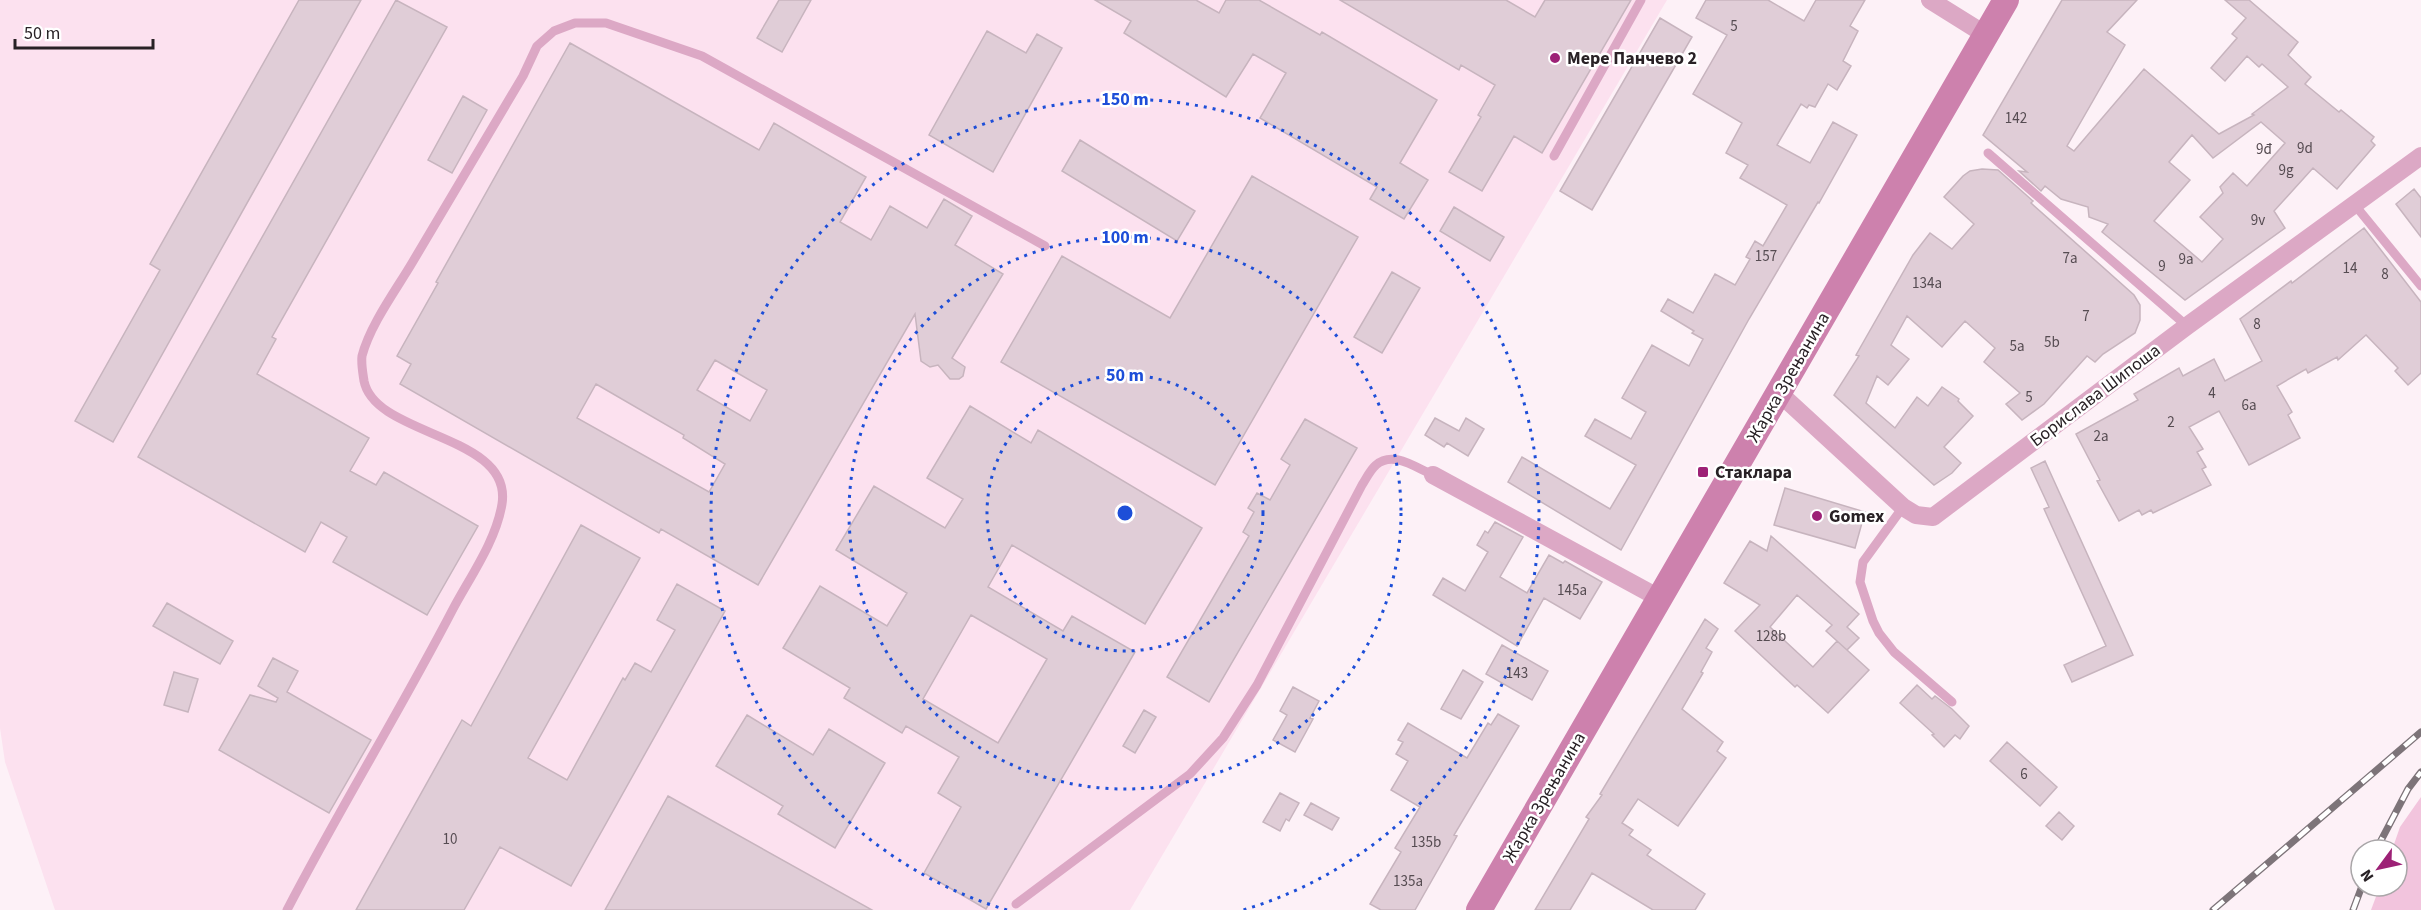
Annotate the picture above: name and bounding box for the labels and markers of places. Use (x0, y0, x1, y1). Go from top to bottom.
place label: Мере Панчево 2 (1567, 46, 1697, 71)
marker: Мере Панчево 2 (1548, 51, 1562, 65)
place label: Стаклара (1715, 460, 1792, 485)
marker: Стаклара (1696, 465, 1710, 479)
centre of rings (1115, 503, 1135, 523)
place label: Gomex (1829, 504, 1884, 529)
marker: Gomex (1810, 509, 1824, 523)

